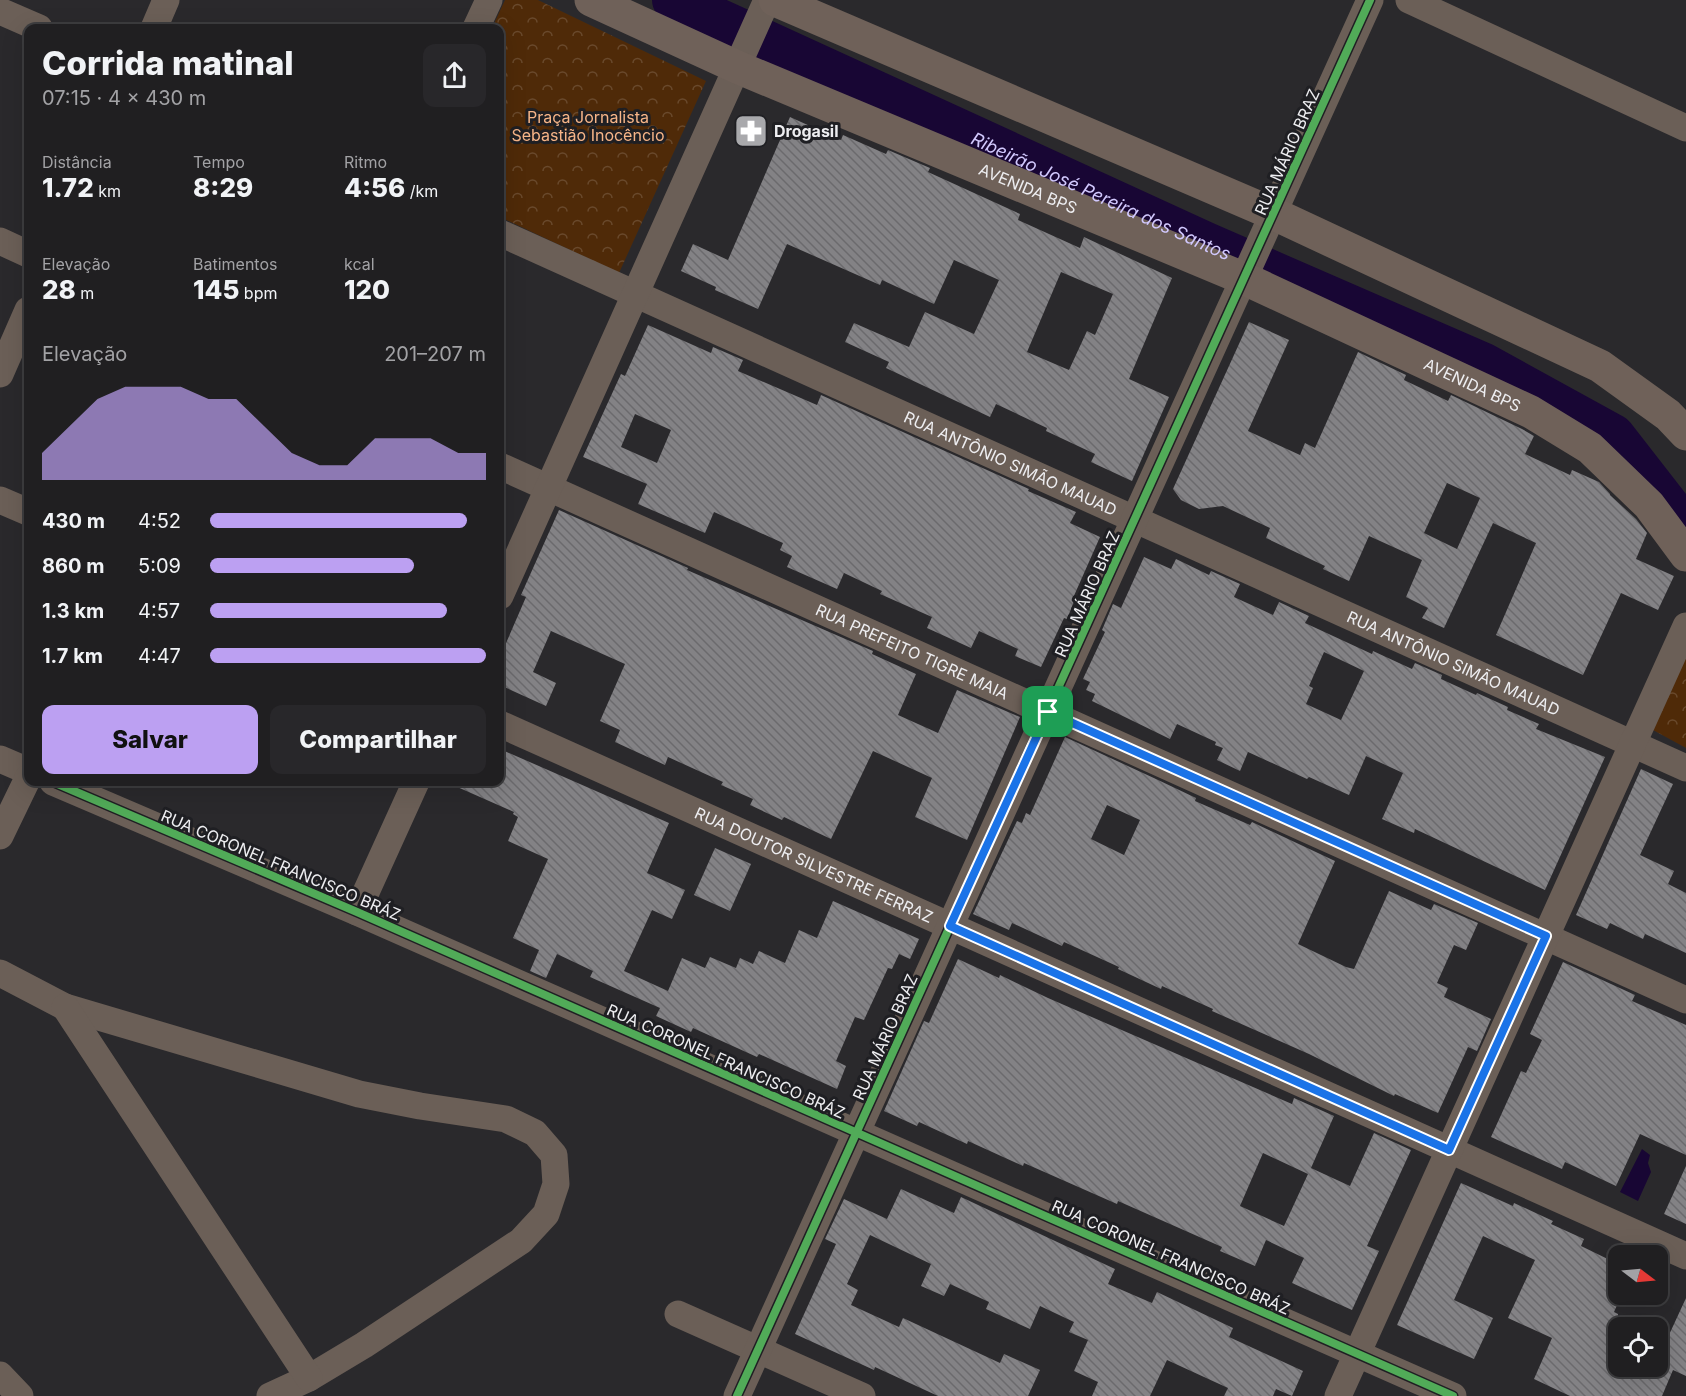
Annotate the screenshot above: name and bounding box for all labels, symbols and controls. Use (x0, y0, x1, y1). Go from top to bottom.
text: Corrida matinal (42, 43, 294, 83)
button: share (423, 44, 486, 107)
text: 07:15 · 4 × 430 m (42, 86, 206, 110)
street label: RUA MÁRIO BRAZ (1250, 86, 1324, 218)
park label: Praça Jornalista Sebastião Inocêncio (511, 107, 665, 145)
pharmacy icon: Drogasil (733, 113, 769, 149)
place label: Drogasil (774, 121, 839, 141)
water label: Ribeirão José Pereira dos Santos (968, 127, 1234, 264)
text: Distância (42, 152, 112, 172)
text: Tempo (193, 152, 245, 172)
text: Ritmo (344, 152, 387, 172)
street label: AVENIDA BPS (976, 159, 1080, 218)
text: 1.72 (42, 172, 94, 203)
text: 8:29 (193, 172, 253, 203)
text: 4:56 (344, 172, 405, 203)
text: km (94, 181, 121, 201)
text: /km (405, 181, 438, 201)
text: Elevação (42, 254, 110, 274)
text: Batimentos (193, 254, 277, 274)
text: kcal (344, 254, 375, 274)
text: 28 (42, 274, 76, 305)
text: 145 (193, 274, 239, 305)
text: 120 (344, 274, 390, 305)
text: m (76, 283, 94, 303)
text: bpm (239, 283, 277, 303)
text: Elevação (42, 342, 127, 366)
text: 201–207 m (384, 342, 486, 366)
street label: AVENIDA BPS (1421, 354, 1524, 416)
street label: RUA ANTÔNIO SIMÃO MAUAD (901, 407, 1120, 520)
text: 430 m (42, 509, 105, 533)
text: 4:52 (138, 509, 181, 533)
street label: RUA MÁRIO BRAZ (1050, 528, 1124, 660)
text: 860 m (42, 554, 104, 578)
text: 5:09 (138, 554, 181, 578)
text: 1.3 km (42, 599, 104, 623)
text: 4:57 (138, 599, 180, 623)
street label: RUA PREFEITO TIGRE MAIA (813, 599, 1012, 704)
street label: RUA ANTÔNIO SIMÃO MAUAD (1344, 606, 1563, 720)
text: 1.7 km (42, 644, 103, 668)
text: 4:47 (138, 644, 181, 668)
pin (1022, 686, 1073, 737)
icon: arrive (1031, 695, 1064, 728)
button: Salvar (42, 705, 258, 774)
button: Compartilhar (270, 705, 486, 774)
street label: RUA DOUTOR SILVESTRE FERRAZ (692, 803, 936, 927)
street label: RUA CORONEL FRANCISCO BRÁZ (158, 805, 404, 925)
street label: RUA MÁRIO BRAZ (848, 971, 922, 1103)
street label: RUA CORONEL FRANCISCO BRÁZ (604, 999, 848, 1123)
street label: RUA CORONEL FRANCISCO BRÁZ (1049, 1195, 1293, 1319)
north arrow (1608, 1245, 1668, 1305)
map controls (1608, 1245, 1668, 1377)
button: locate (1608, 1317, 1668, 1377)

